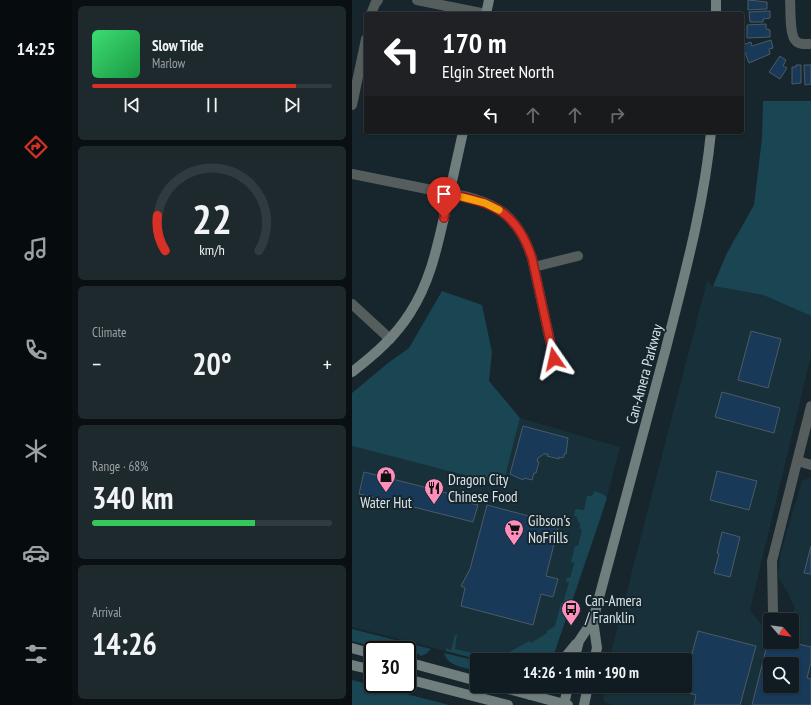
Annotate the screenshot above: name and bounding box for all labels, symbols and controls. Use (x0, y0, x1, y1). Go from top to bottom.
text: 170 m (442, 24, 506, 61)
icon: left (376, 28, 428, 80)
text: Slow Tide (152, 36, 204, 55)
text: 14:25 (17, 37, 55, 60)
text: Marlow (152, 55, 185, 72)
text: Elgin Street North (442, 60, 554, 83)
icon: previous (121, 94, 143, 116)
icon: pause (201, 94, 223, 116)
icon: next (281, 94, 303, 116)
icon: left (480, 104, 502, 126)
icon: ahead (522, 104, 544, 126)
icon: ahead (564, 104, 586, 126)
icon: right (606, 104, 628, 126)
icon: directions (22, 133, 50, 161)
pin (427, 177, 461, 218)
icon: arrive (433, 183, 455, 205)
text: 22 (192, 191, 232, 244)
icon: music (22, 235, 50, 263)
text: km/h (199, 239, 225, 258)
street label: Can-Amera Parkway (622, 322, 667, 426)
text: Climate (92, 324, 126, 341)
icon: phone (22, 336, 50, 364)
position arrow (533, 338, 575, 380)
text: 20° (192, 344, 232, 383)
text: − (92, 350, 101, 378)
text: + (323, 350, 332, 378)
icon: climate (22, 437, 50, 465)
text: Range · 68% (92, 458, 148, 475)
shop icon: Water Hut (375, 465, 397, 493)
place label: Dragon City Chinese Food (448, 470, 518, 506)
restaurant icon: Dragon City Chinese Food (423, 477, 445, 505)
text: 340 km (92, 478, 173, 517)
place label: Water Hut (360, 493, 412, 512)
place label: Gibson's NoFrills (528, 511, 570, 547)
supermarket icon: Gibson's NoFrills (503, 518, 525, 546)
icon: car (22, 539, 50, 567)
place label: Can-Amera / Franklin (584, 591, 642, 627)
bus stop icon: Can-Amera / Franklin (560, 598, 582, 626)
text: Arrival (92, 604, 121, 621)
north arrow (763, 613, 799, 649)
map controls (763, 613, 799, 693)
text: 14:26 (92, 624, 157, 663)
icon: filters (22, 640, 50, 668)
speed limit sign: 30 (364, 641, 416, 693)
button: search (763, 657, 799, 693)
text: 14:26 · 1 min · 190 m (523, 663, 639, 682)

